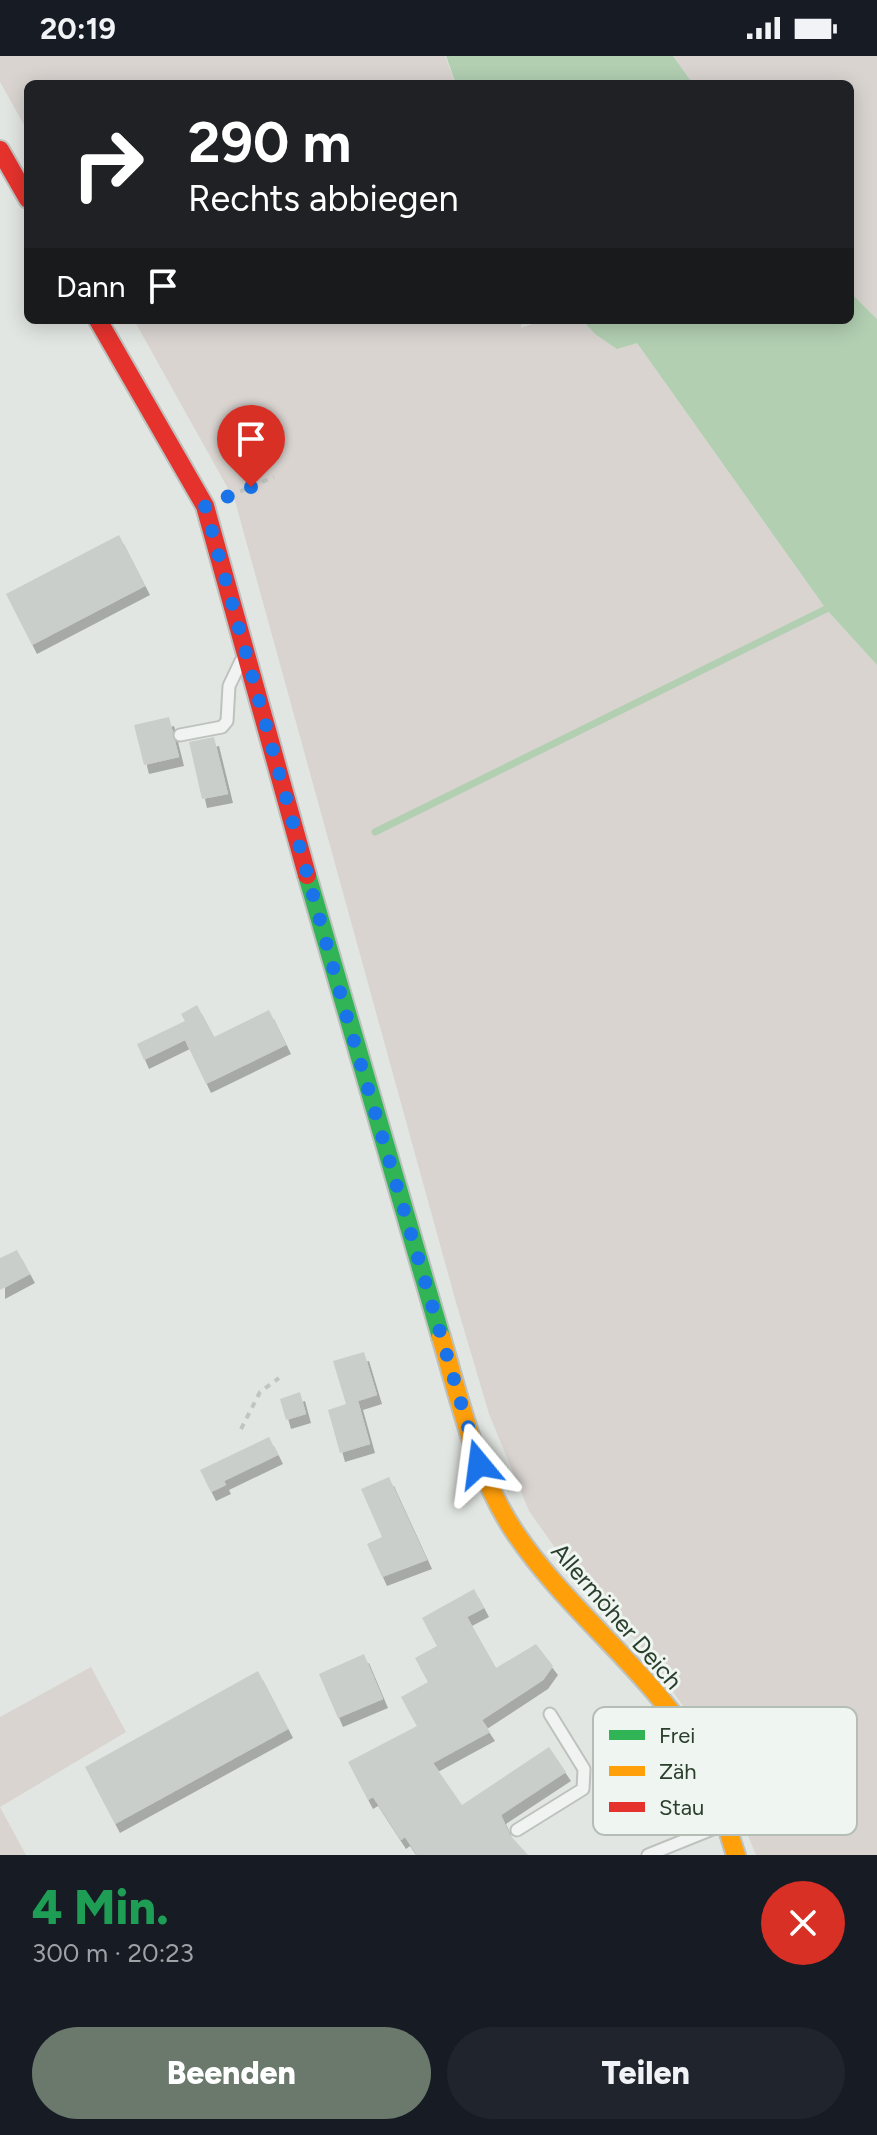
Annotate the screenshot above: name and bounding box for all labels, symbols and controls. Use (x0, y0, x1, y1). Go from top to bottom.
text: 20:19 (40, 10, 116, 47)
text: 290 m (188, 109, 351, 176)
icon: right (56, 112, 160, 216)
text: Rechts abbiegen (188, 177, 458, 220)
icon: arrive (141, 264, 185, 308)
text: Dann (56, 268, 125, 305)
pin (217, 405, 285, 487)
icon: arrive (229, 417, 273, 461)
position arrow (437, 1422, 521, 1506)
street label: Allermöher Deich (546, 1537, 688, 1695)
legend (593, 1707, 857, 1835)
text: Frei (659, 1722, 695, 1749)
text: Zäh (659, 1758, 697, 1785)
text: Stau (659, 1794, 704, 1821)
text: 4 Min. (32, 1878, 169, 1936)
button: close (761, 1881, 845, 1965)
text: 300 m · 20:23 (32, 1937, 194, 1969)
button: Beenden (32, 2027, 431, 2119)
button: Teilen (447, 2027, 845, 2119)

